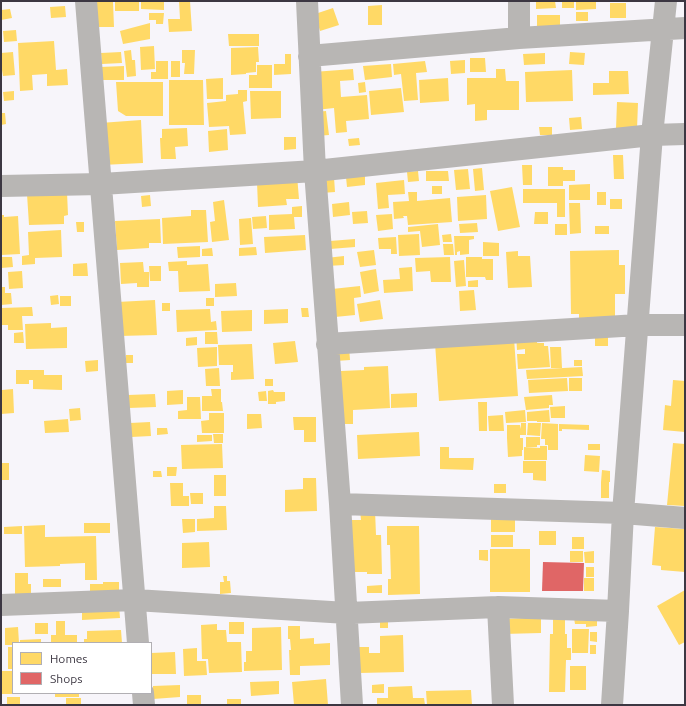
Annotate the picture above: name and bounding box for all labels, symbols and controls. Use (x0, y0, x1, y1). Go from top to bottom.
legend (12, 642, 152, 694)
text: Homes (50, 652, 88, 665)
text: Shops (50, 672, 82, 685)

